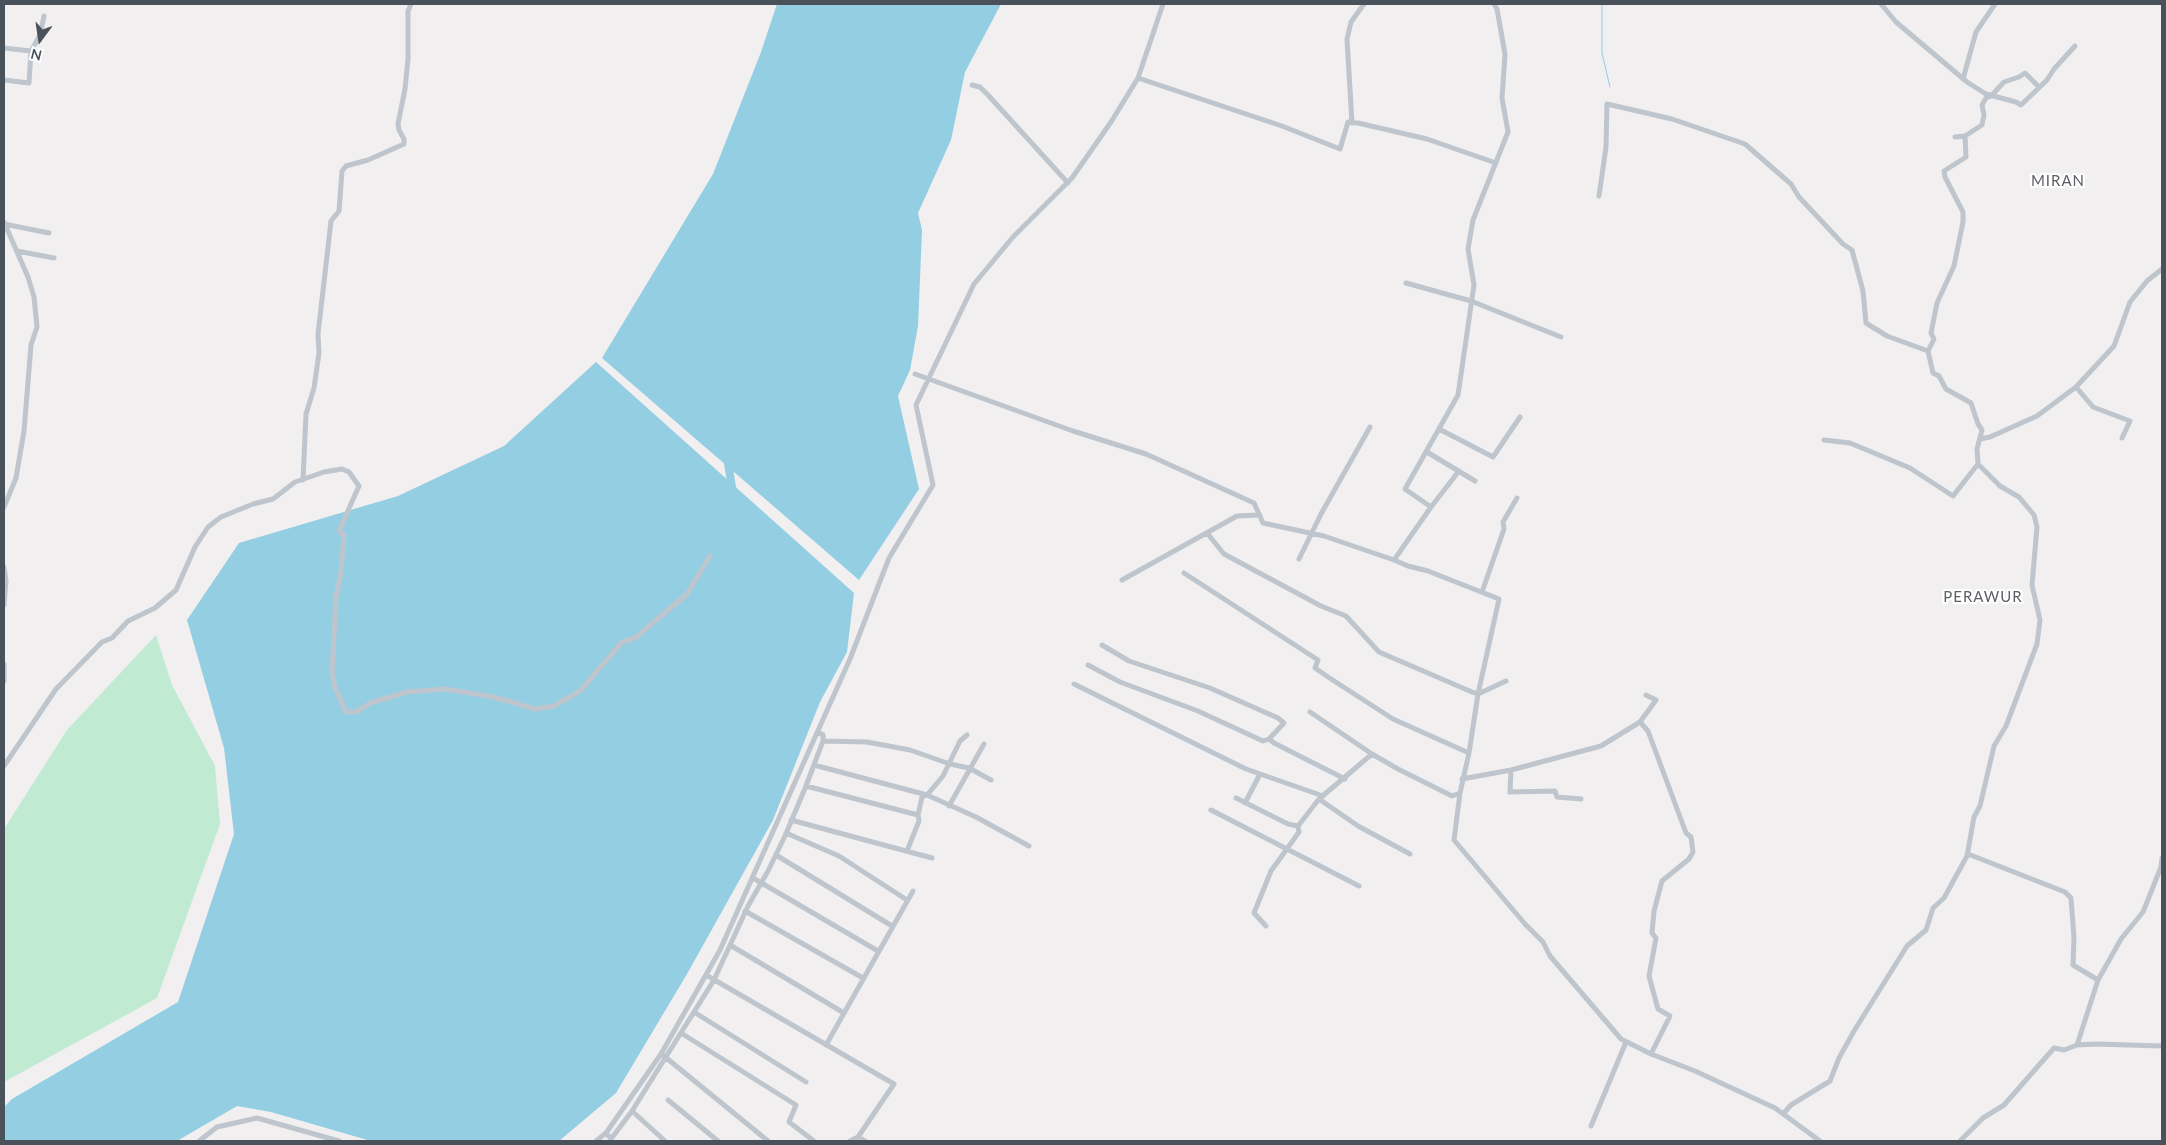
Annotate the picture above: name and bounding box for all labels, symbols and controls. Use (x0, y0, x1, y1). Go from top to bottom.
north arrow (15, 15, 65, 65)
text: N (29, 45, 44, 65)
district label: MIRAN (2030, 172, 2086, 190)
district label: PERAWUR (1942, 588, 2024, 606)

